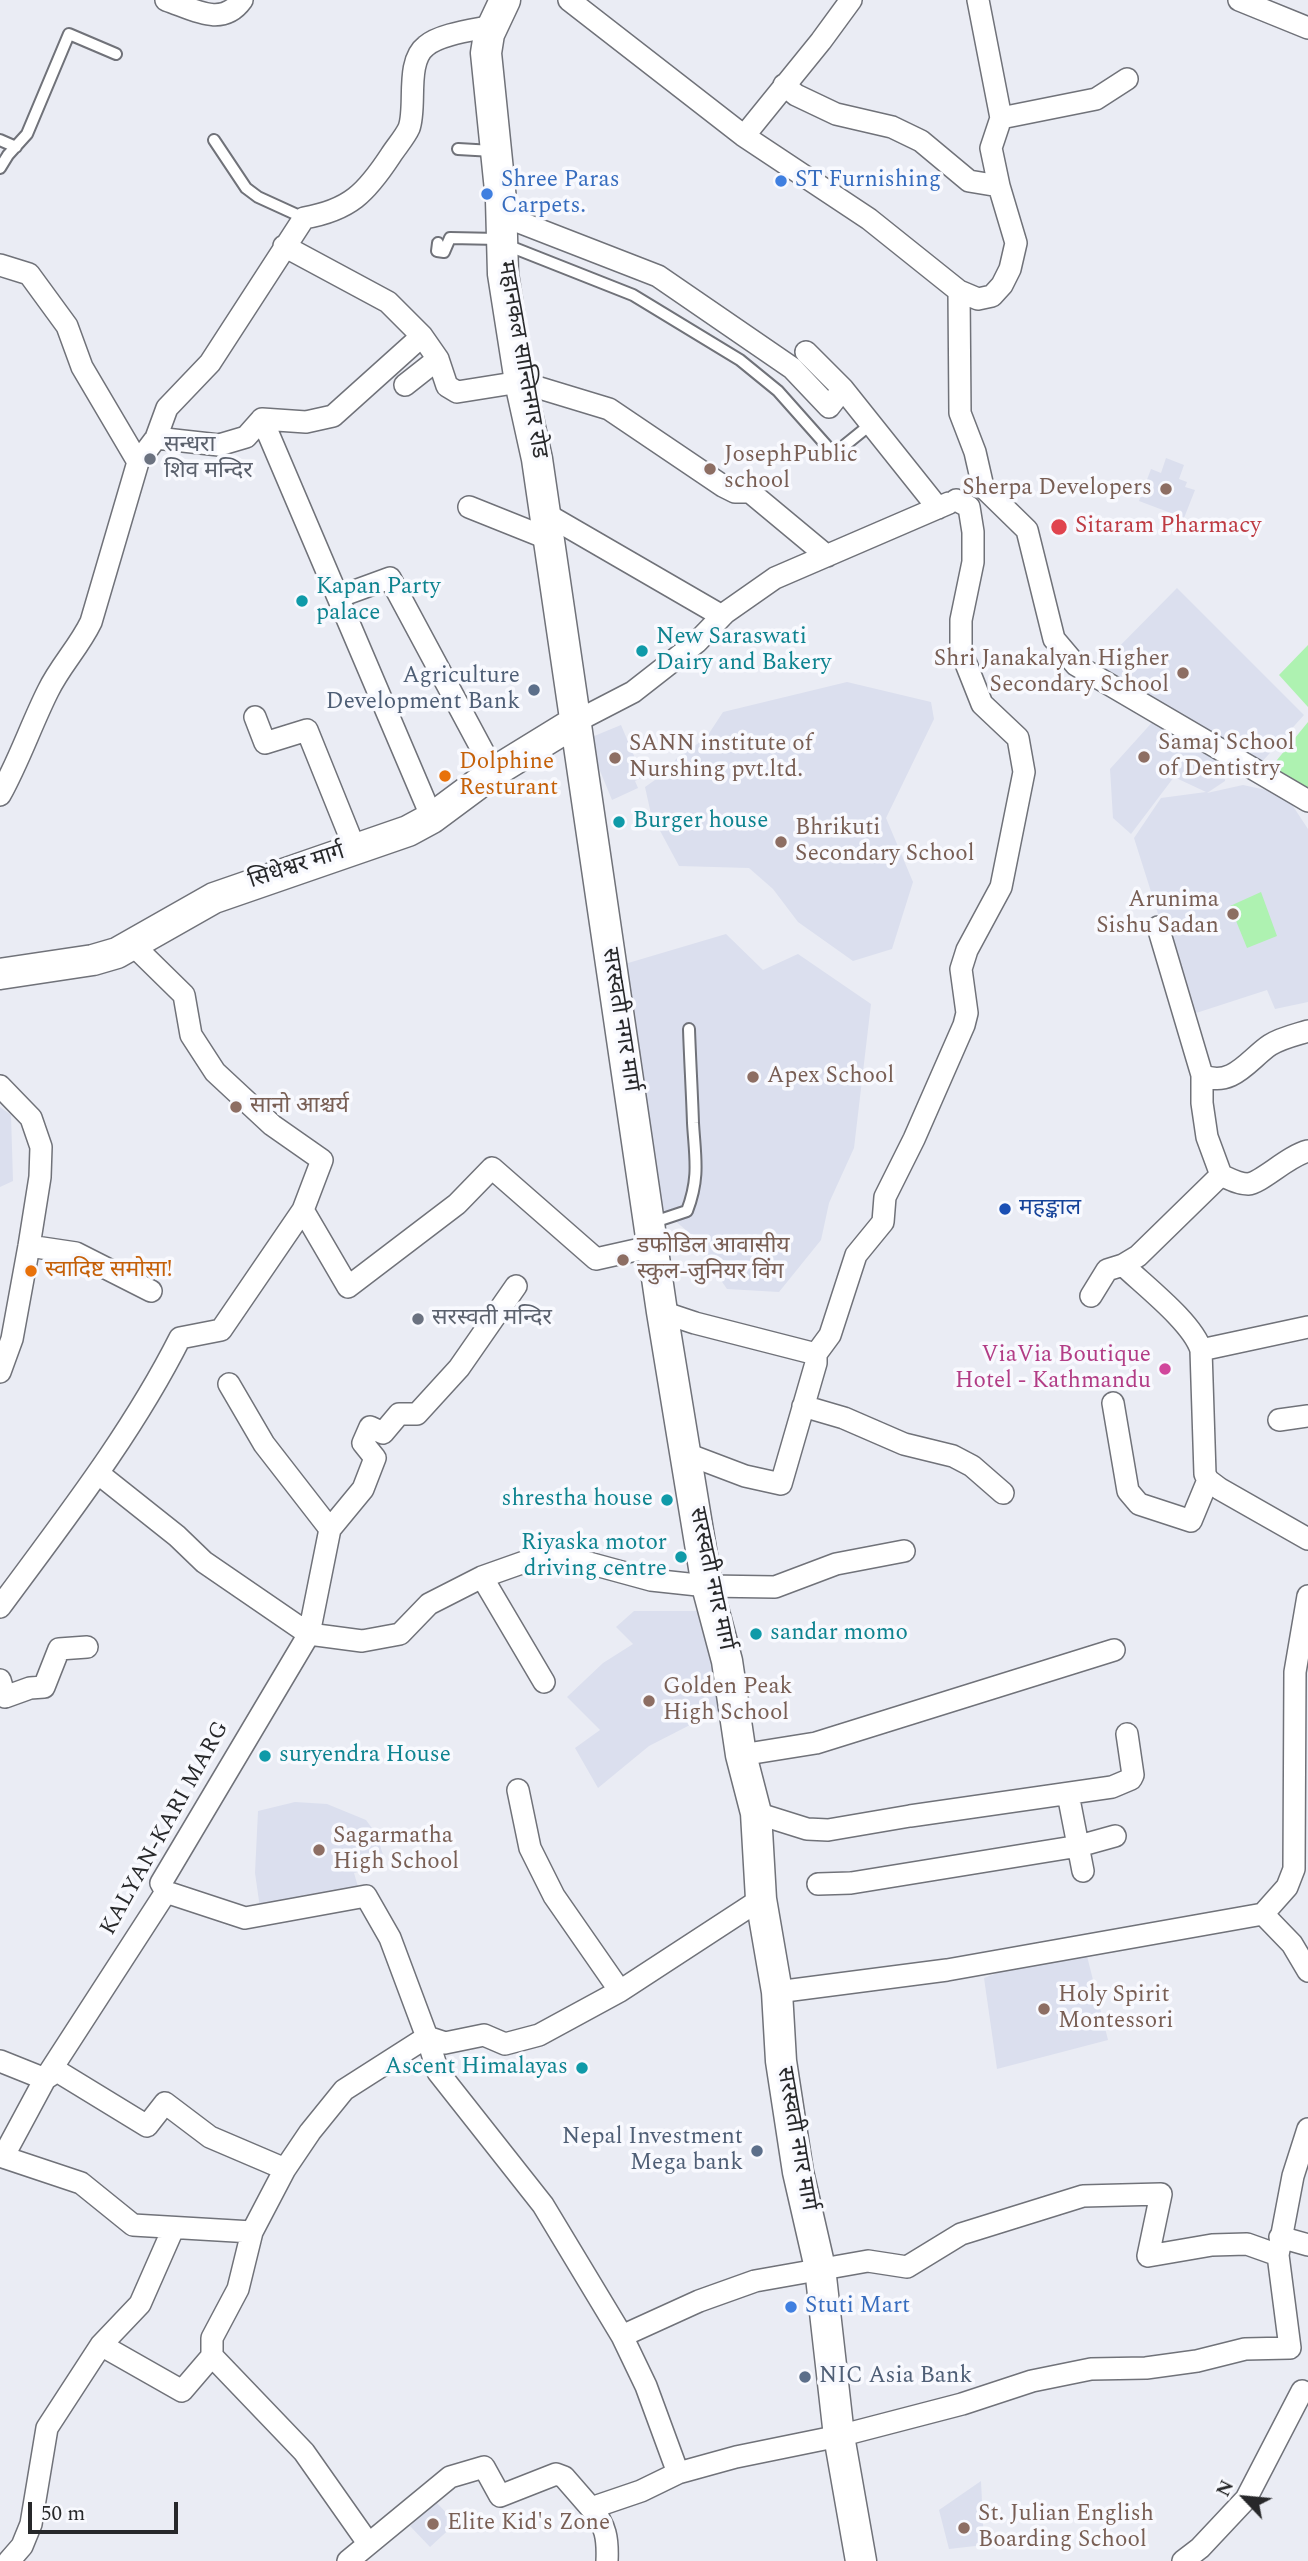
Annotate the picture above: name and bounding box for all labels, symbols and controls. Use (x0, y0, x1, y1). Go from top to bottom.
place label: Shree Paras Carpets. (501, 167, 620, 221)
place label: ST Furnishing (795, 167, 941, 195)
marker: ST Furnishing (773, 173, 789, 189)
marker: Shree Paras Carpets. (479, 186, 495, 202)
street label: महानकल सान्तिनगर रोड (490, 259, 552, 461)
place label: सन्धरा शिव मन्दिर (164, 432, 253, 486)
place label: JosephPublic school (724, 442, 858, 496)
marker: सन्धरा शिव मन्दिर (142, 451, 158, 467)
marker: JosephPublic school (702, 461, 718, 477)
place label: Sherpa Developers (962, 475, 1152, 503)
marker: Sherpa Developers (1158, 481, 1174, 497)
place label: Sitaram Pharmacy (1075, 513, 1261, 541)
marker: Sitaram Pharmacy (1049, 517, 1069, 537)
place label: Kapan Party palace (316, 574, 441, 628)
marker: Kapan Party palace (294, 593, 310, 609)
place label: New Saraswati Dairy and Bakery (656, 624, 831, 678)
marker: New Saraswati Dairy and Bakery (634, 643, 650, 659)
place label: Shri Janakalyan Higher Secondary School (934, 646, 1169, 700)
place label: Agriculture Development Bank (326, 663, 520, 717)
marker: Shri Janakalyan Higher Secondary School (1175, 665, 1191, 681)
marker: Agriculture Development Bank (526, 682, 542, 698)
place label: Samaj School of Dentistry (1158, 730, 1295, 784)
place label: SANN institute of Nurshing pvt.ltd. (629, 731, 812, 785)
place label: Dolphine Resturant (459, 749, 558, 803)
marker: Samaj School of Dentistry (1136, 749, 1152, 765)
marker: SANN institute of Nurshing pvt.ltd. (607, 750, 623, 766)
marker: Dolphine Resturant (437, 768, 453, 784)
place label: Burger house (633, 808, 768, 836)
marker: Burger house (611, 814, 627, 830)
place label: Bhrikuti Secondary School (795, 815, 974, 869)
marker: Bhrikuti Secondary School (773, 834, 789, 850)
street label: सिधेश्वर मार्ग (246, 840, 348, 896)
place label: Arunima Sishu Sadan (1096, 887, 1219, 941)
marker: Arunima Sishu Sadan (1225, 906, 1241, 922)
street label: सरस्वती नगर मार्ग (594, 946, 644, 1094)
place label: Apex School (767, 1063, 894, 1091)
marker: Apex School (745, 1069, 761, 1085)
place label: सानो आश्चर्य (250, 1093, 349, 1121)
marker: सानो आश्चर्य (228, 1099, 244, 1115)
place label: महङ्काल (1019, 1195, 1081, 1223)
marker: महङ्काल (997, 1201, 1013, 1217)
place label: डफोडिल आवासीय स्कुल-जुनियर विंग (637, 1233, 790, 1287)
marker: डफोडिल आवासीय स्कुल-जुनियर विंग (615, 1252, 631, 1268)
place label: स्वादिष्ट समोसा! (45, 1257, 173, 1285)
marker: स्वादिष्ट समोसा! (23, 1263, 39, 1279)
place label: सरस्वती मन्दिर (432, 1305, 552, 1333)
marker: सरस्वती मन्दिर (410, 1311, 426, 1327)
place label: ViaVia Boutique Hotel - Kathmandu (955, 1342, 1151, 1396)
marker: ViaVia Boutique Hotel - Kathmandu (1157, 1361, 1173, 1377)
place label: shrestha house (502, 1486, 653, 1514)
marker: shrestha house (659, 1492, 675, 1508)
street label: सरस्वती नगर मार्ग (681, 1505, 739, 1653)
place label: Riyaska motor driving centre (521, 1530, 667, 1584)
marker: Riyaska motor driving centre (673, 1549, 689, 1565)
place label: sandar momo (770, 1620, 908, 1648)
marker: sandar momo (748, 1626, 764, 1642)
place label: Golden Peak High School (663, 1674, 792, 1728)
marker: Golden Peak High School (641, 1693, 657, 1709)
street label: KALYAN-KARI MARG (96, 1717, 236, 1941)
place label: suryendra House (279, 1742, 451, 1770)
marker: suryendra House (257, 1748, 273, 1764)
place label: Sagarmatha High School (333, 1823, 459, 1877)
marker: Sagarmatha High School (311, 1842, 327, 1858)
place label: Holy Spirit Montessori (1058, 1982, 1174, 2036)
marker: Holy Spirit Montessori (1036, 2001, 1052, 2017)
place label: Ascent Himalayas (385, 2054, 568, 2082)
marker: Ascent Himalayas (574, 2060, 590, 2076)
street label: सरस्वती नगर मार्ग (769, 2065, 821, 2213)
place label: Nepal Investment Mega bank (562, 2124, 743, 2178)
marker: Nepal Investment Mega bank (749, 2143, 765, 2159)
place label: Stuti Mart (805, 2293, 910, 2321)
marker: Stuti Mart (783, 2299, 799, 2315)
place label: NIC Asia Bank (819, 2363, 972, 2391)
marker: NIC Asia Bank (797, 2369, 813, 2385)
north arrow (1210, 2463, 1280, 2533)
text: N (1209, 2475, 1242, 2502)
scale bar (32, 2488, 182, 2532)
text: 50 m (41, 2498, 85, 2530)
place label: St. Julian English Boarding School (978, 2501, 1154, 2555)
place label: Elite Kid's Zone (447, 2510, 610, 2538)
marker: Elite Kid's Zone (425, 2516, 441, 2532)
marker: St. Julian English Boarding School (956, 2520, 972, 2536)

